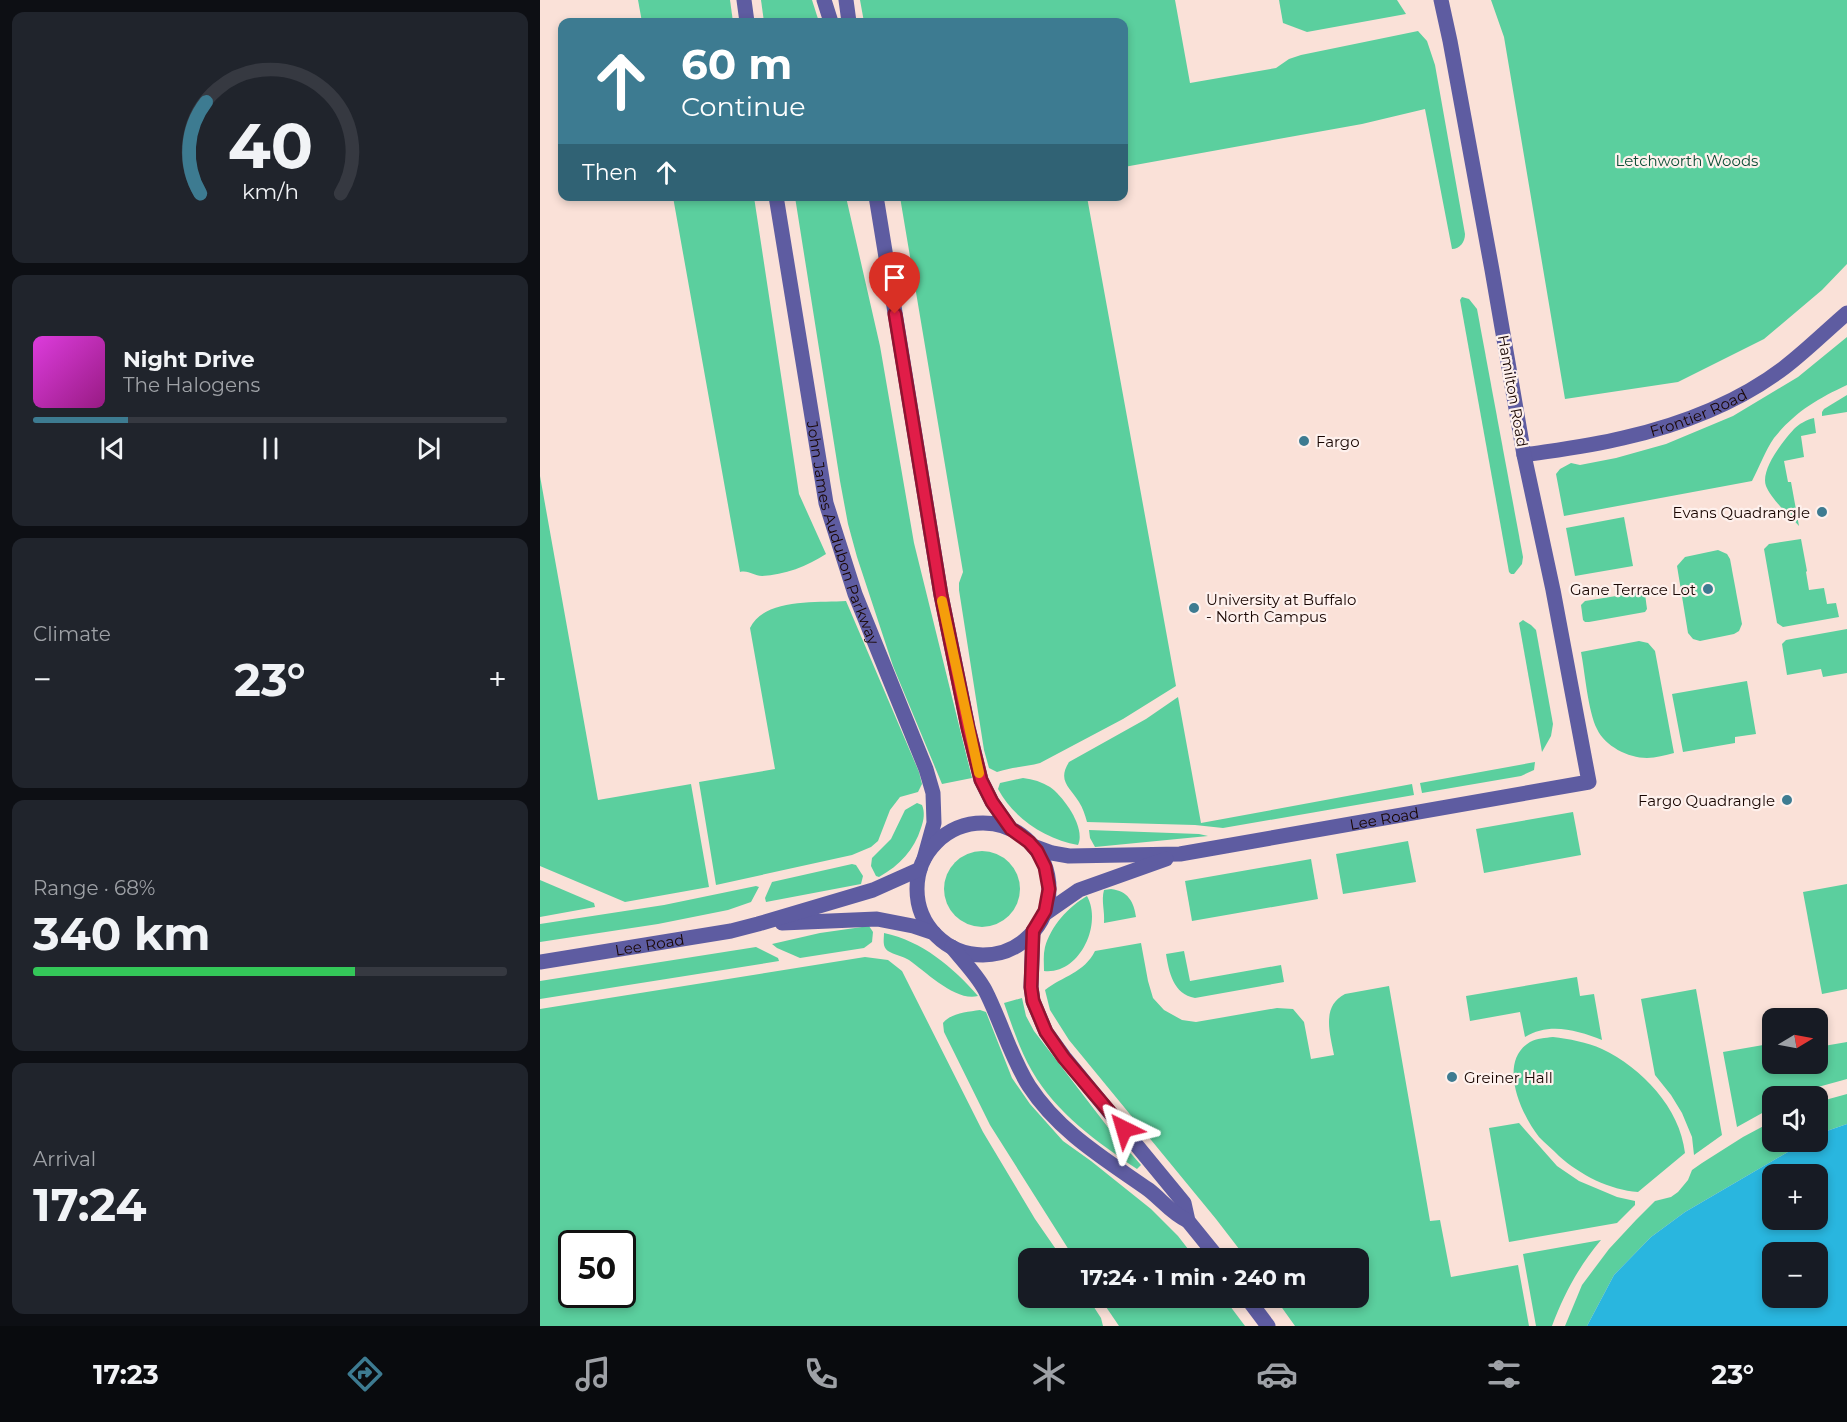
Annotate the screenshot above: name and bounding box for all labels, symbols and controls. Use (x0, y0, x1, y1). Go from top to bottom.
text: 60 m (681, 38, 792, 90)
icon: ahead (582, 42, 660, 120)
text: Continue (681, 90, 806, 123)
text: 40 (227, 109, 313, 185)
park label: Letchworth Woods (1616, 151, 1758, 170)
icon: ahead (650, 156, 683, 189)
text: Then (582, 159, 638, 186)
text: km/h (241, 179, 299, 205)
pin (869, 252, 920, 314)
icon: arrive (878, 261, 911, 294)
street label: Hamilton Road (1494, 334, 1532, 448)
text: Night Drive (123, 346, 255, 373)
text: The Halogens (123, 373, 260, 397)
street label: Frontier Road (1647, 384, 1750, 440)
street label: John James Audubon Parkway (803, 419, 884, 648)
icon: previous (96, 432, 129, 465)
icon: pause (254, 432, 287, 465)
icon: next (412, 432, 445, 465)
place label: Fargo (1316, 432, 1360, 451)
marker: Fargo (1297, 434, 1311, 448)
place label: Evans Quadrangle (1673, 503, 1810, 522)
marker: Evans Quadrangle (1815, 505, 1829, 519)
place label: Gane Terrace Lot (1570, 580, 1696, 599)
marker: Gane Terrace Lot (1701, 582, 1715, 596)
place label: University at Buffalo - North Campus (1206, 590, 1356, 626)
marker: University at Buffalo - North Campus (1187, 601, 1201, 615)
text: Climate (33, 622, 111, 646)
text: 23° (234, 652, 306, 707)
text: − (33, 659, 52, 699)
text: + (488, 659, 507, 699)
place label: Fargo Quadrangle (1638, 791, 1775, 810)
marker: Fargo Quadrangle (1780, 793, 1794, 807)
street label: Lee Road (1348, 803, 1420, 833)
text: Range · 68% (33, 876, 155, 900)
text: 340 km (33, 906, 210, 961)
street label: Lee Road (613, 929, 686, 959)
north arrow (1762, 1008, 1828, 1074)
map controls (1762, 1008, 1828, 1308)
place label: Greiner Hall (1464, 1068, 1553, 1087)
marker: Greiner Hall (1445, 1070, 1459, 1084)
button: sound (1762, 1086, 1828, 1152)
position arrow (1092, 1097, 1156, 1161)
text: Arrival (33, 1147, 96, 1171)
button: + (1762, 1164, 1828, 1230)
text: 17:24 (33, 1177, 147, 1232)
speed limit sign: 50 (558, 1230, 636, 1308)
button: − (1762, 1242, 1828, 1308)
text: 17:24 · 1 min · 240 m (1081, 1264, 1306, 1291)
icon: directions (344, 1353, 386, 1395)
icon: music (572, 1353, 614, 1395)
icon: phone (800, 1353, 842, 1395)
icon: climate (1028, 1353, 1070, 1395)
icon: car (1256, 1353, 1298, 1395)
icon: filters (1483, 1353, 1525, 1395)
text: 17:23 (93, 1358, 159, 1391)
text: 23° (1711, 1358, 1754, 1391)

